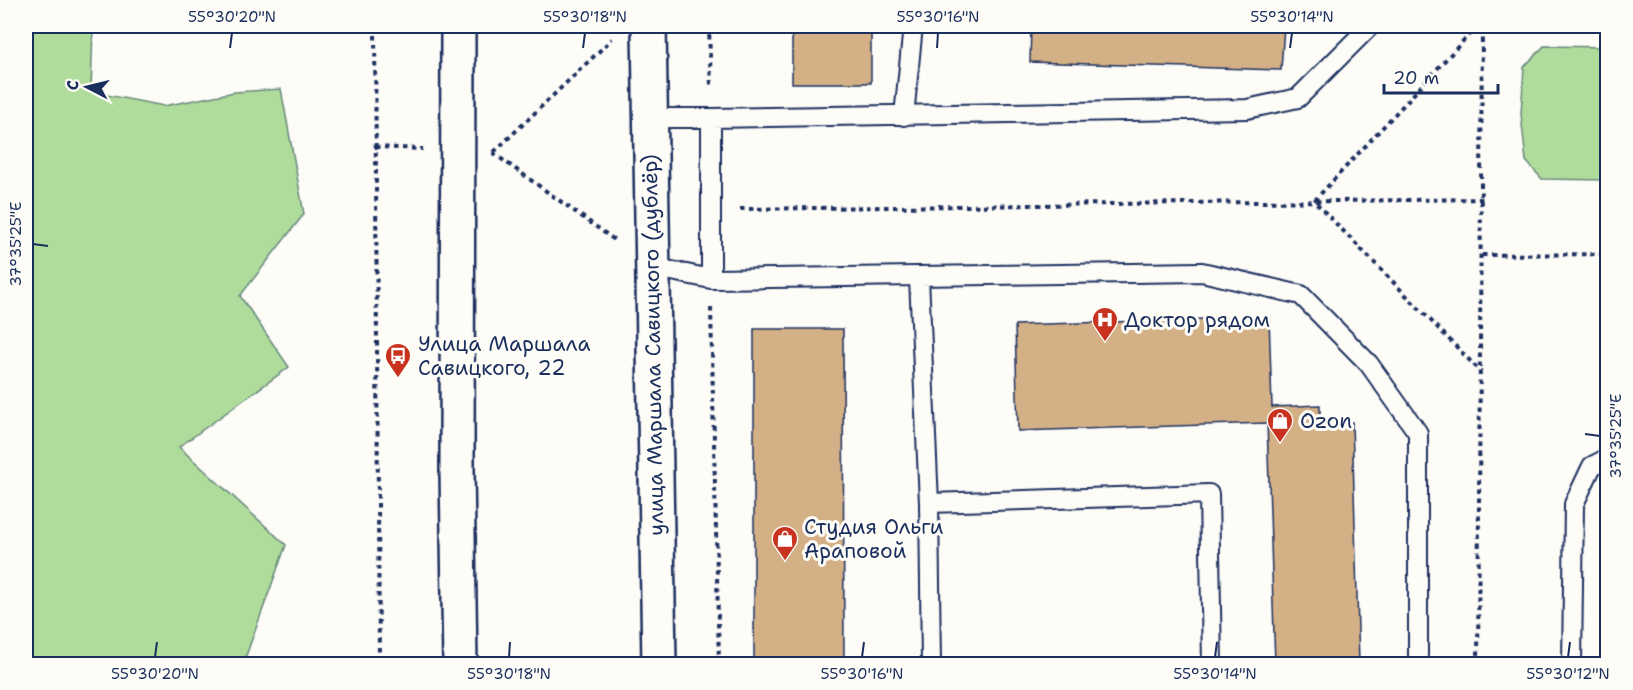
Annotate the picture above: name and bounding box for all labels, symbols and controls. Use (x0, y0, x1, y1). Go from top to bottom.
text: 55°30'20"N (188, 7, 276, 27)
text: 55°30'18"N (543, 7, 627, 27)
text: 55°30'16"N (896, 7, 980, 27)
text: 55°30'14"N (1250, 7, 1334, 27)
north arrow (57, 57, 117, 117)
scale bar (1384, 57, 1498, 95)
text: 20 m (1393, 66, 1439, 90)
text: С (62, 79, 84, 91)
street label: улица Маршала Савицкого (дублёр) (636, 154, 670, 536)
text: 37°35'25"E (6, 202, 26, 286)
hospital icon: Доктор рядом (1090, 305, 1120, 343)
place label: Доктор рядом (1124, 306, 1270, 334)
place label: Улица Маршала Савицкого, 22 (418, 330, 590, 382)
bus stop icon: Улица Маршала Савицкого, 22 (383, 341, 413, 379)
text: 37°35'25"E (1606, 394, 1626, 478)
shop icon: Ozon (1265, 406, 1295, 444)
place label: Ozon (1300, 407, 1352, 435)
place label: Студия Ольги Араповой (804, 513, 944, 565)
shop icon: Студия Ольги Араповой (770, 524, 800, 562)
text: 55°30'20"N (111, 664, 199, 684)
text: 55°30'18"N (467, 664, 551, 684)
text: 55°30'16"N (820, 664, 904, 684)
text: 55°30'14"N (1173, 664, 1257, 684)
text: 55°30'12"N (1526, 664, 1610, 684)

